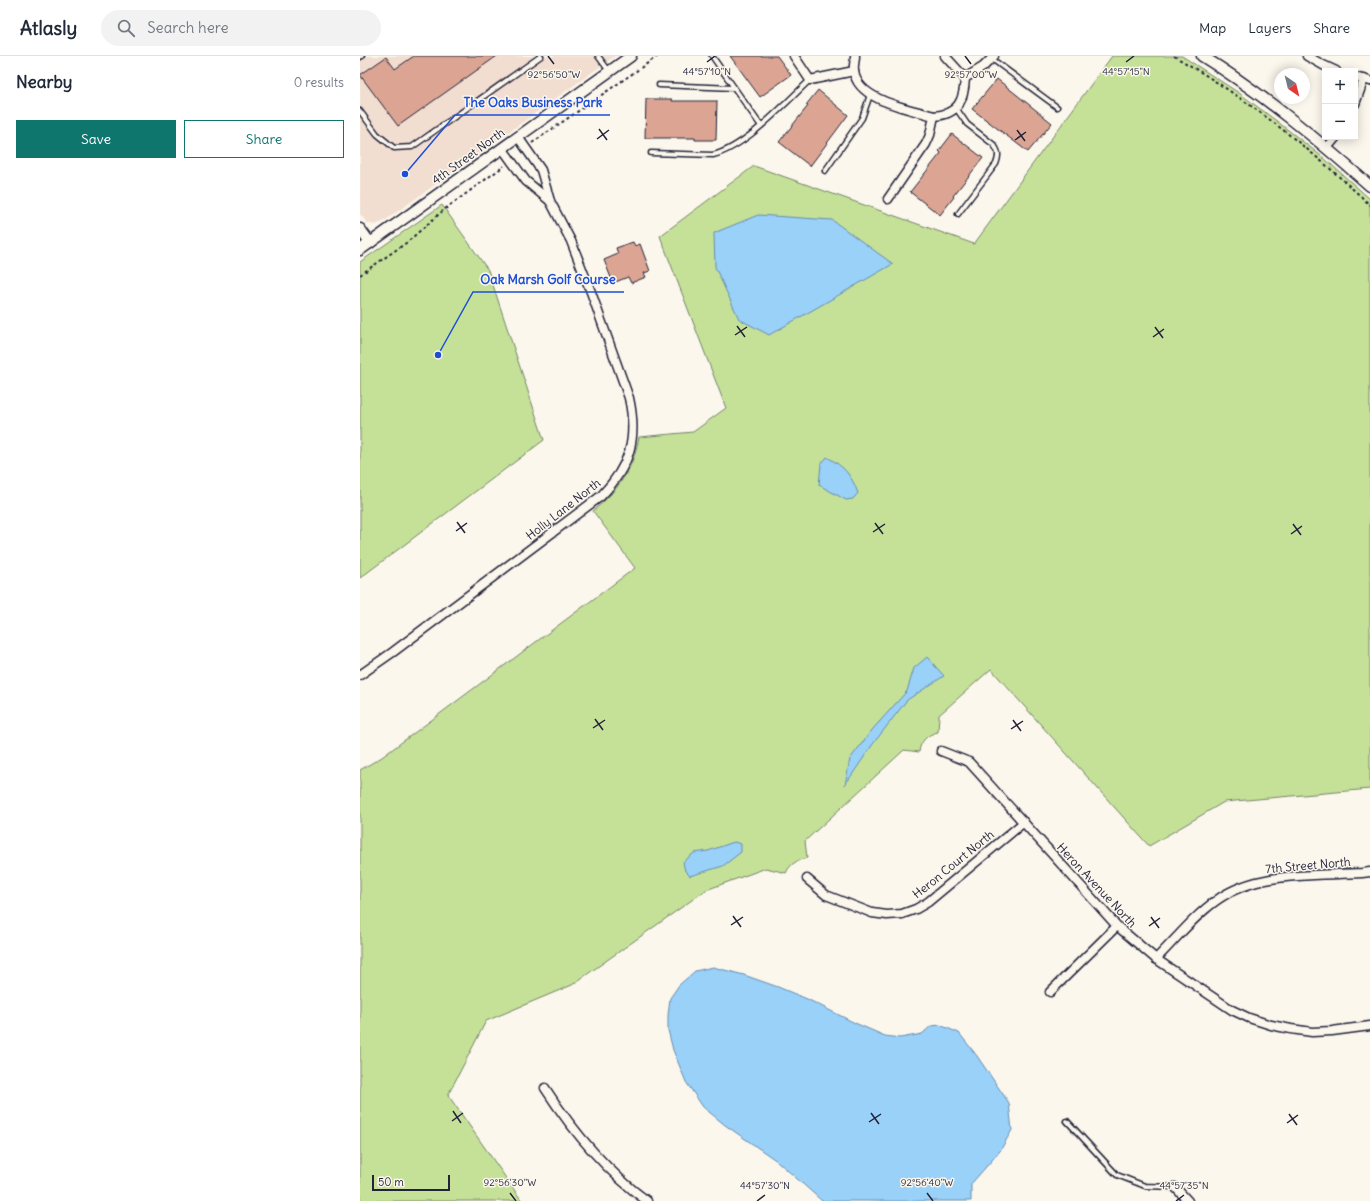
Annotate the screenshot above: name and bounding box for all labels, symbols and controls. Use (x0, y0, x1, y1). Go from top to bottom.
search box (101, 10, 381, 46)
text: Atlasly (20, 16, 77, 40)
icon: search (115, 17, 137, 39)
text: Search here (147, 18, 229, 37)
text: Map (1199, 19, 1226, 37)
text: Layers (1248, 19, 1291, 37)
text: Share (1313, 19, 1350, 37)
text: 44°57'10"N (683, 65, 731, 78)
text: 44°57'15"N (1102, 65, 1150, 78)
text: 92°56'50"W (528, 68, 580, 81)
text: 92°57'00"W (945, 68, 997, 81)
north arrow (1274, 68, 1310, 104)
map controls (1322, 68, 1358, 140)
button: + (1322, 68, 1358, 104)
text: Nearby (16, 71, 72, 93)
text: 0 results (294, 74, 344, 91)
callout: The Oaks Business Park (455, 90, 610, 115)
text: The Oaks Business Park (464, 94, 603, 111)
button: − (1322, 104, 1358, 140)
button: Save (16, 120, 176, 158)
button: Share (184, 120, 344, 158)
street label: 4th Street North (429, 124, 507, 187)
callout: Oak Marsh Golf Course (473, 267, 624, 292)
text: Oak Marsh Golf Course (480, 271, 616, 288)
street label: Holly Lane North (523, 475, 603, 543)
street label: Heron Court North (909, 827, 997, 901)
street label: Heron Avenue North (1054, 840, 1140, 930)
street label: 7th Street North (1265, 854, 1351, 876)
scale bar (372, 1173, 450, 1192)
text: 50 m (378, 1175, 404, 1189)
text: 92°56'30"W (484, 1176, 536, 1189)
text: 92°56'40"W (901, 1176, 953, 1189)
text: 44°57'30"N (740, 1179, 790, 1192)
text: 44°57'35"N (1159, 1179, 1209, 1192)

